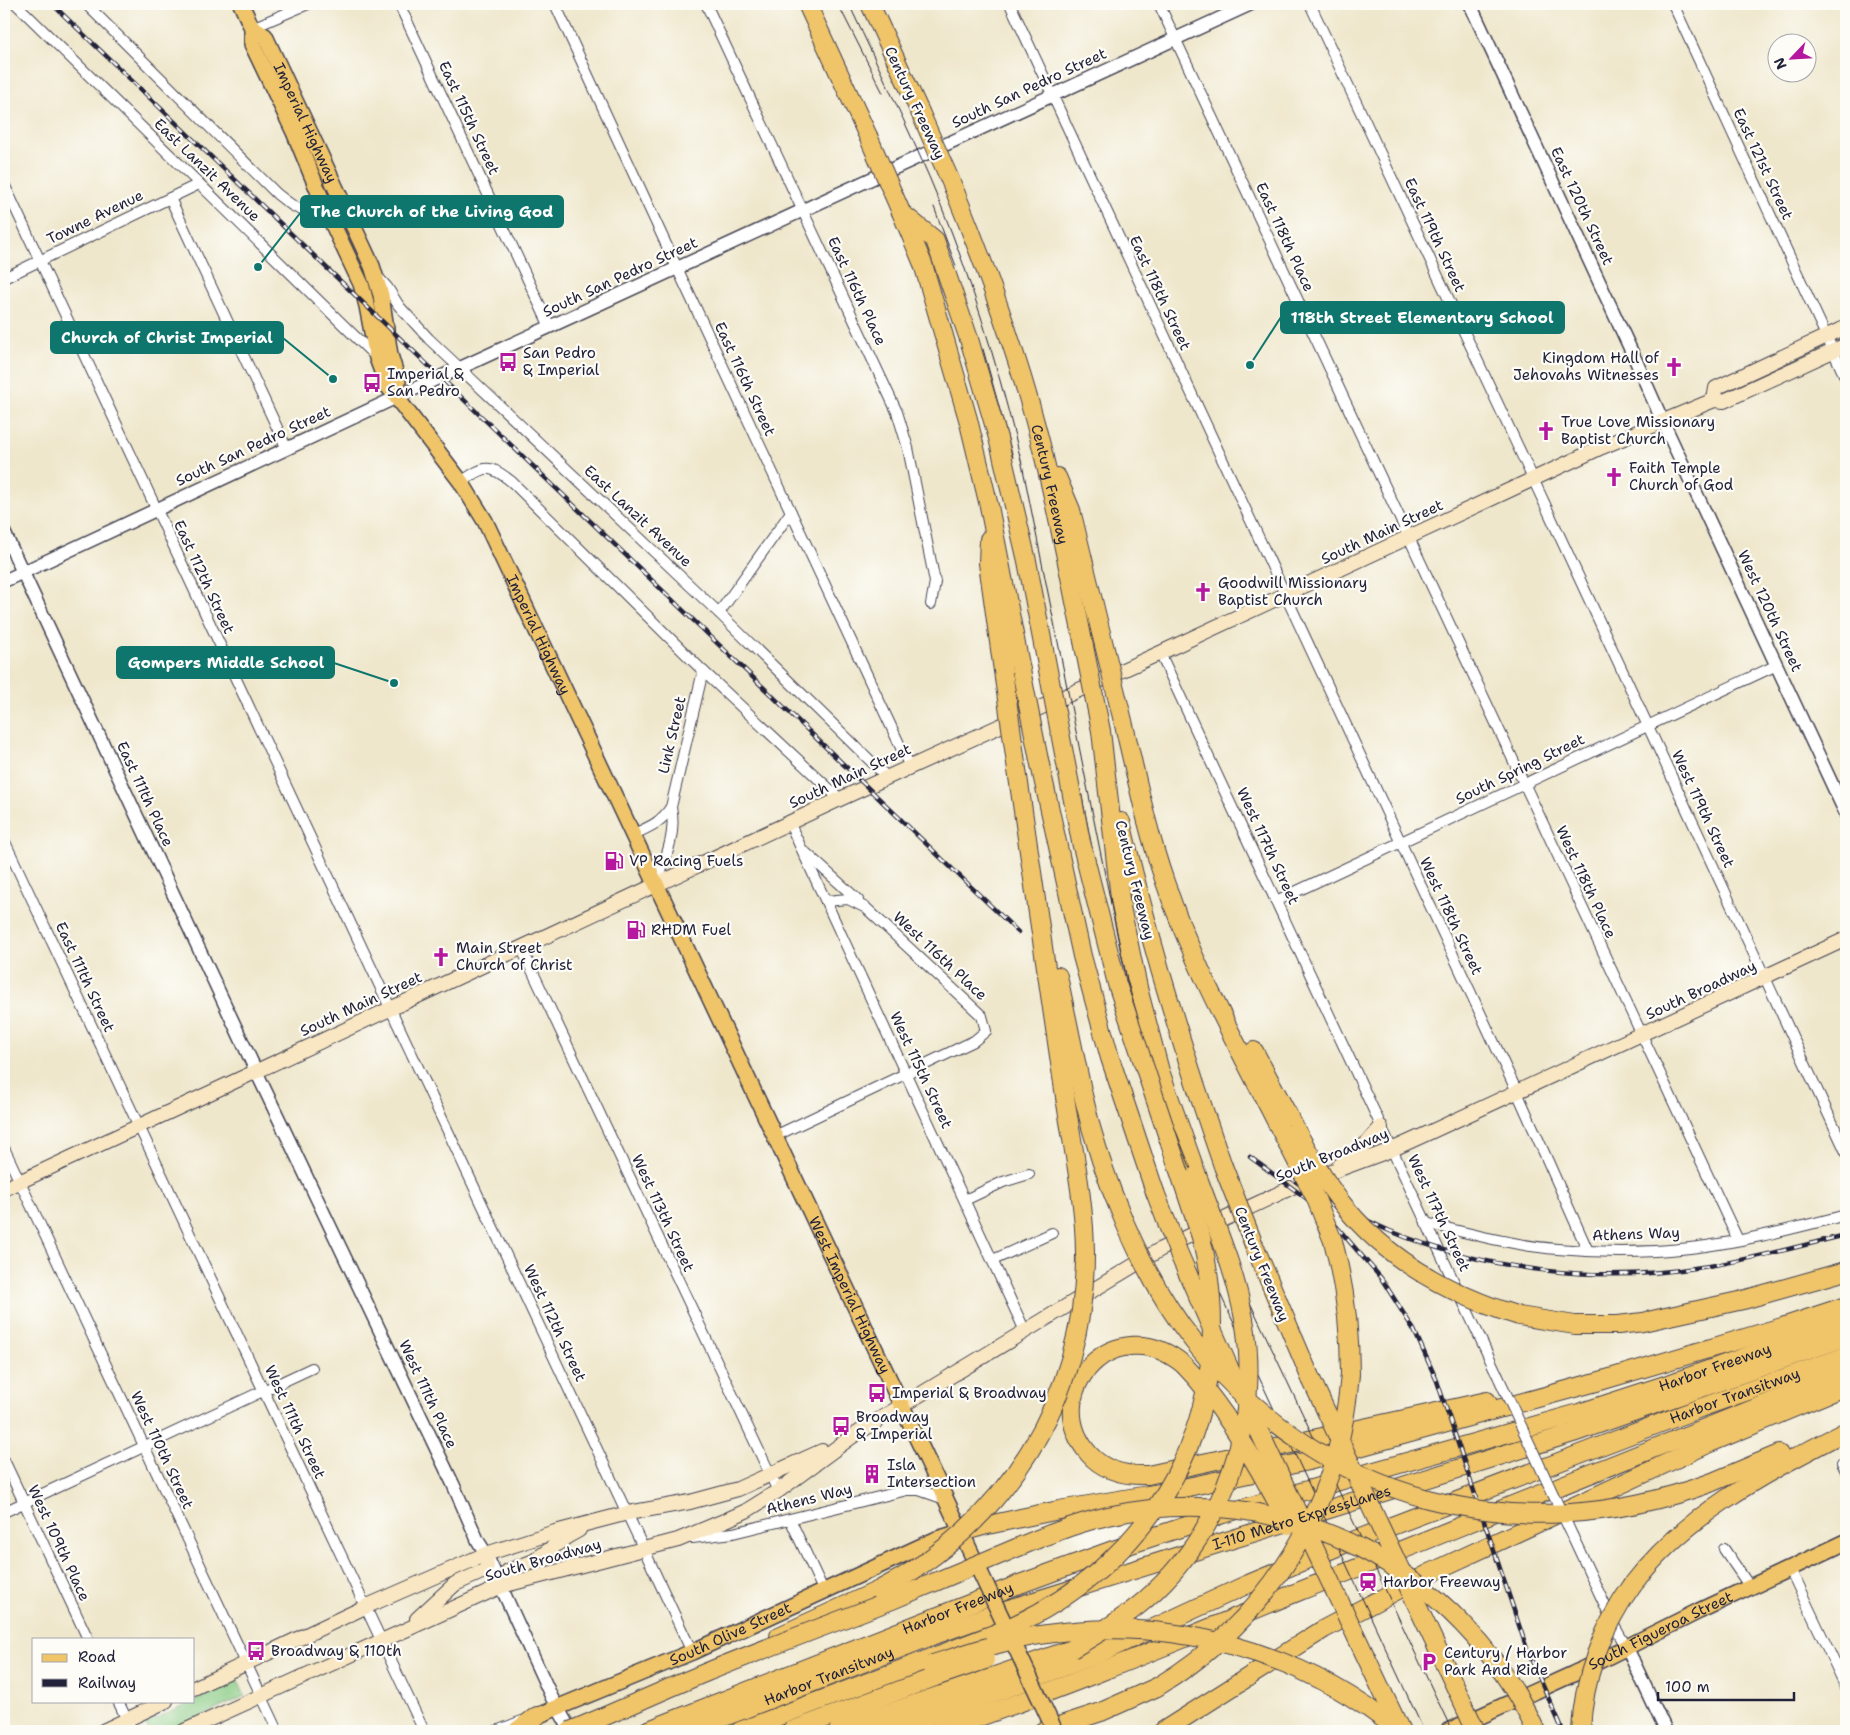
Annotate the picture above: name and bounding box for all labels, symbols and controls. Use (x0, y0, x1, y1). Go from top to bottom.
north arrow (1768, 32, 1818, 82)
street label: Century Freeway (880, 43, 950, 163)
street label: South San Pedro Street (948, 43, 1110, 133)
text: N (1770, 55, 1791, 72)
street label: East 115th Street (434, 58, 504, 178)
street label: Imperial Highway (269, 59, 342, 186)
street label: East 121st Street (1728, 105, 1798, 223)
street label: East Lanzit Avenue (149, 114, 265, 226)
street label: East 120th Street (1546, 144, 1618, 268)
street label: East 119th Street (1400, 175, 1470, 295)
street label: East 118th Place (1251, 179, 1319, 295)
street label: Towne Avenue (43, 185, 147, 249)
callout: The Church of the Living God (301, 196, 563, 227)
text: The Church of the Living God (311, 201, 553, 222)
street label: South San Pedro Street (539, 232, 701, 322)
street label: East 116th Place (823, 233, 891, 349)
street label: East 118th Street (1125, 233, 1195, 353)
callout: 118th Street Elementary School (1281, 302, 1564, 333)
text: 118th Street Elementary School (1291, 307, 1554, 328)
street label: East 116th Street (710, 319, 780, 439)
callout: Church of Christ Imperial (51, 322, 283, 353)
text: Church of Christ Imperial (61, 327, 273, 348)
place label: San Pedro & Imperial (523, 343, 600, 380)
place label: Kingdom Hall of Jehovahs Witnesses (1513, 348, 1660, 385)
bus stop icon: San Pedro & Imperial (497, 351, 519, 373)
church icon: Kingdom Hall of Jehovahs Witnesses (1663, 356, 1685, 378)
place label: Imperial & San Pedro (387, 364, 464, 401)
bus stop icon: Imperial & San Pedro (361, 372, 383, 394)
street label: South San Pedro Street (172, 401, 334, 491)
place label: True Love Missionary Baptist Church (1561, 412, 1715, 449)
church icon: True Love Missionary Baptist Church (1535, 420, 1557, 442)
street label: Century Freeway (1026, 422, 1073, 546)
place label: Faith Temple Church of God (1629, 458, 1734, 495)
street label: East Lanzit Avenue (580, 461, 696, 571)
church icon: Faith Temple Church of God (1603, 466, 1625, 488)
street label: South Main Street (1318, 495, 1446, 569)
street label: East 112th Street (169, 517, 239, 637)
street label: West 120th Street (1733, 547, 1807, 675)
street label: Imperial Highway (502, 571, 575, 698)
place label: Goodwill Missionary Baptist Church (1218, 573, 1367, 610)
church icon: Goodwill Missionary Baptist Church (1192, 581, 1214, 603)
callout: Gompers Middle School (117, 647, 334, 678)
text: Gompers Middle School (128, 652, 325, 673)
street label: Link Street (653, 694, 691, 776)
street label: South Spring Street (1452, 729, 1588, 809)
street label: East 111th Place (112, 738, 178, 850)
street label: South Main Street (786, 739, 914, 813)
street label: West 119th Street (1667, 747, 1739, 871)
street label: West 117th Street (1232, 784, 1304, 908)
street label: Century Freeway (1110, 818, 1160, 942)
street label: West 118th Place (1551, 822, 1621, 942)
fuel station icon: VP Racing Fuels (603, 850, 625, 872)
place label: VP Racing Fuels (629, 851, 743, 871)
street label: West 118th Street (1415, 854, 1487, 978)
street label: West 116th Place (889, 907, 991, 1005)
street label: East 111th Street (51, 919, 119, 1035)
fuel station icon: RHDM Fuel (625, 919, 647, 941)
place label: RHDM Fuel (651, 920, 732, 940)
place label: Main Street Church of Christ (456, 938, 573, 975)
church icon: Main Street Church of Christ (430, 946, 452, 968)
street label: South Broadway (1642, 956, 1760, 1024)
street label: South Main Street (297, 967, 425, 1041)
street label: West 115th Street (885, 1008, 957, 1132)
street label: South Broadway (1273, 1123, 1391, 1187)
street label: West 113th Street (627, 1151, 699, 1275)
street label: West 117th Street (1403, 1151, 1475, 1275)
street label: Century Freeway (1230, 1203, 1294, 1325)
street label: West Imperial Highway (804, 1213, 895, 1377)
street label: Athens Way (1592, 1222, 1680, 1246)
street label: West 112th Street (519, 1261, 591, 1385)
street label: West 111th Place (394, 1337, 462, 1451)
street label: Harbor Freeway (1656, 1338, 1774, 1396)
street label: West 111th Street (260, 1362, 330, 1482)
street label: Harbor Transitway (1667, 1363, 1803, 1429)
bus stop icon: Imperial & Broadway (866, 1382, 888, 1404)
place label: Imperial & Broadway (892, 1383, 1047, 1403)
street label: West 110th Street (126, 1388, 198, 1512)
place label: Broadway & Imperial (856, 1407, 933, 1444)
bus stop icon: Broadway & Imperial (830, 1415, 852, 1437)
place label: Isla Intersection (887, 1455, 976, 1492)
building icon: Isla Intersection (861, 1463, 883, 1485)
street label: Athens Way (764, 1479, 854, 1519)
street label: I-110 Metro ExpressLanes (1210, 1480, 1393, 1555)
street label: West 109th Place (23, 1482, 95, 1604)
street label: South Broadway (483, 1534, 603, 1586)
station icon: Harbor Freeway (1357, 1571, 1379, 1593)
place label: Harbor Freeway (1383, 1572, 1501, 1592)
street label: Harbor Freeway (899, 1577, 1016, 1639)
street label: South Figueroa Street (1585, 1587, 1736, 1675)
street label: South Olive Street (666, 1598, 794, 1670)
legend (32, 1638, 195, 1702)
bus stop icon: Broadway & 110th (245, 1640, 267, 1662)
place label: Broadway & 110th (271, 1641, 402, 1661)
street label: Harbor Transitway (761, 1642, 896, 1710)
place label: Century / Harbor Park And Ride (1444, 1643, 1567, 1680)
text: Road (78, 1647, 116, 1667)
parking icon: Century / Harbor Park And Ride (1418, 1651, 1440, 1673)
scale bar (1658, 1670, 1794, 1702)
text: Railway (78, 1673, 136, 1693)
text: 100 m (1665, 1677, 1710, 1697)

